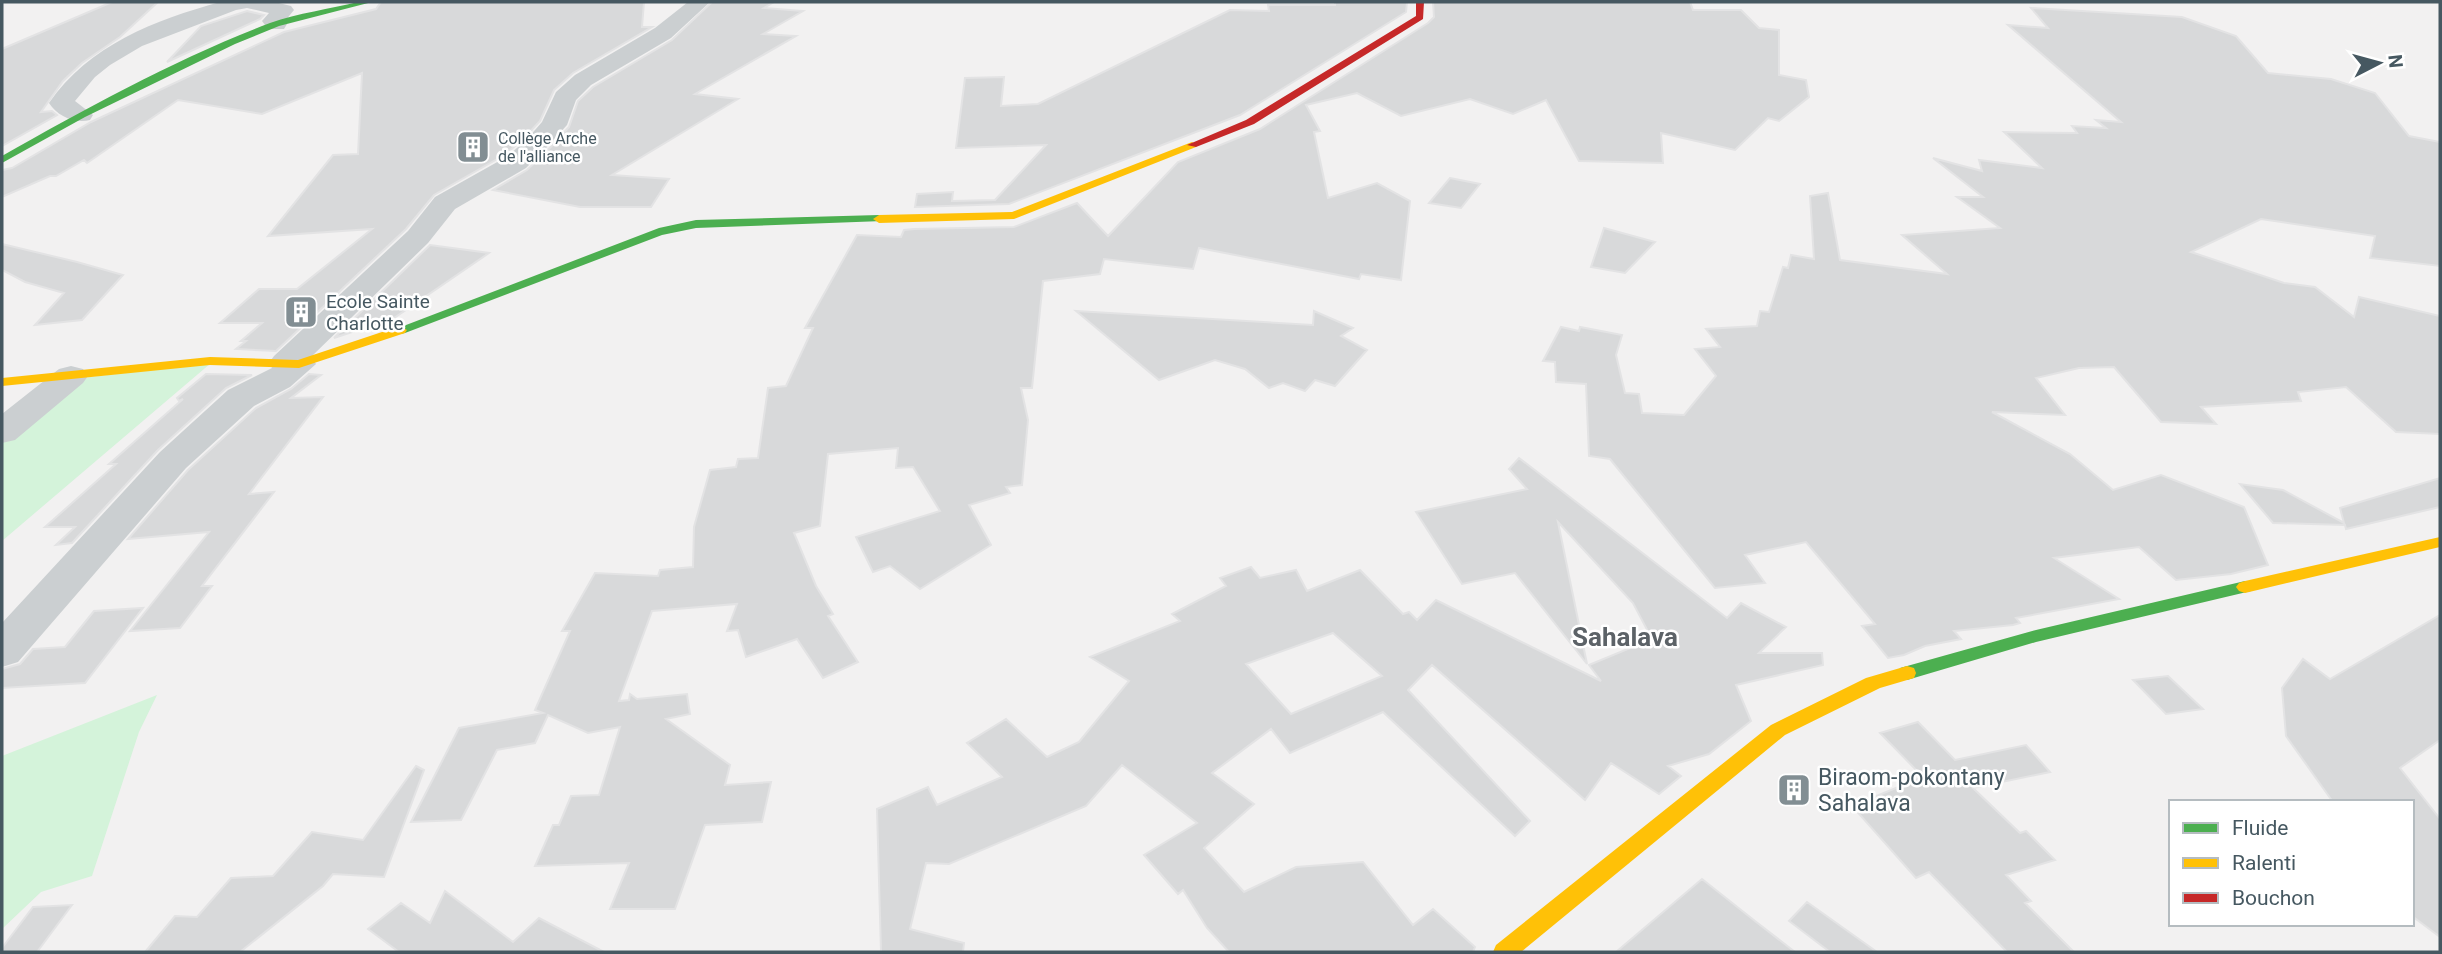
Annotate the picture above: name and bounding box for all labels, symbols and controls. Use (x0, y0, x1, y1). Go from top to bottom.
north arrow (2344, 28, 2414, 98)
text: N (2383, 53, 2408, 69)
building icon: Collège Arche de l'alliance (454, 128, 492, 166)
place label: Collège Arche de l'alliance (498, 129, 597, 166)
place label: Ecole Sainte Charlotte (326, 290, 430, 335)
building icon: Ecole Sainte Charlotte (282, 293, 320, 331)
district label: Sahalava (1572, 622, 1678, 652)
place label: Biraom-pokontany Sahalava (1818, 764, 2005, 817)
building icon: Biraom-pokontany Sahalava (1775, 771, 1813, 809)
legend (2169, 800, 2414, 926)
text: Fluide (2232, 816, 2288, 840)
text: Ralenti (2232, 851, 2296, 875)
text: Bouchon (2232, 886, 2315, 910)

